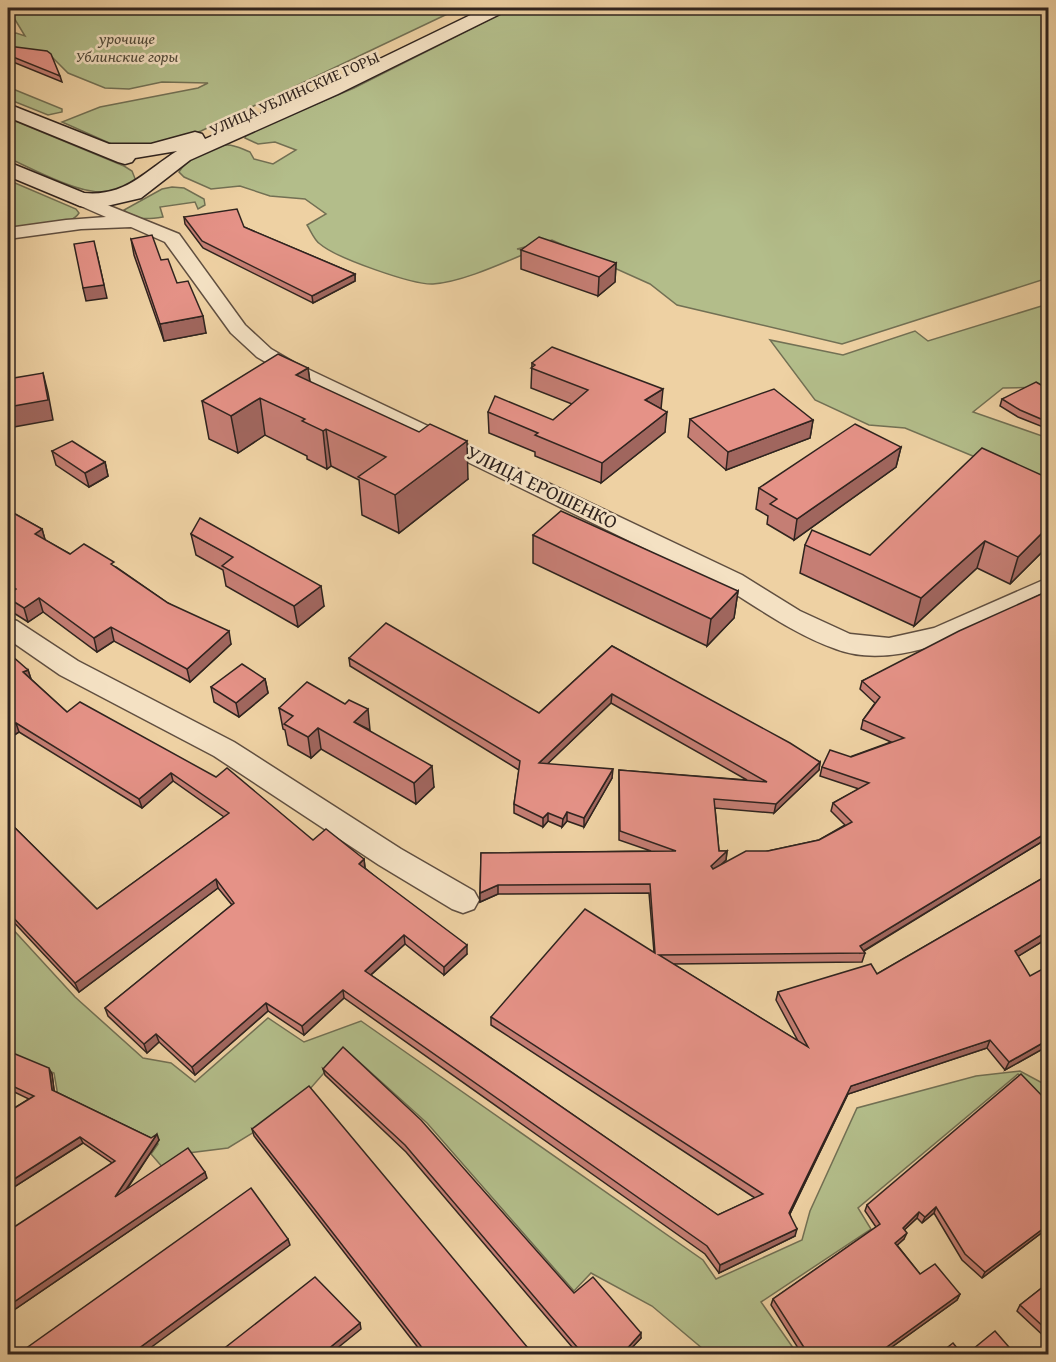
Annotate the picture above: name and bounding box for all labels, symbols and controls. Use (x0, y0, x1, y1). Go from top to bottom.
park label: урочище Ублинские горы (76, 26, 178, 68)
street label: УЛИЦА УБЛИНСКИЕ ГОРЫ (205, 45, 383, 141)
street label: УЛИЦА ЕРОШЕНКО (462, 437, 623, 536)

